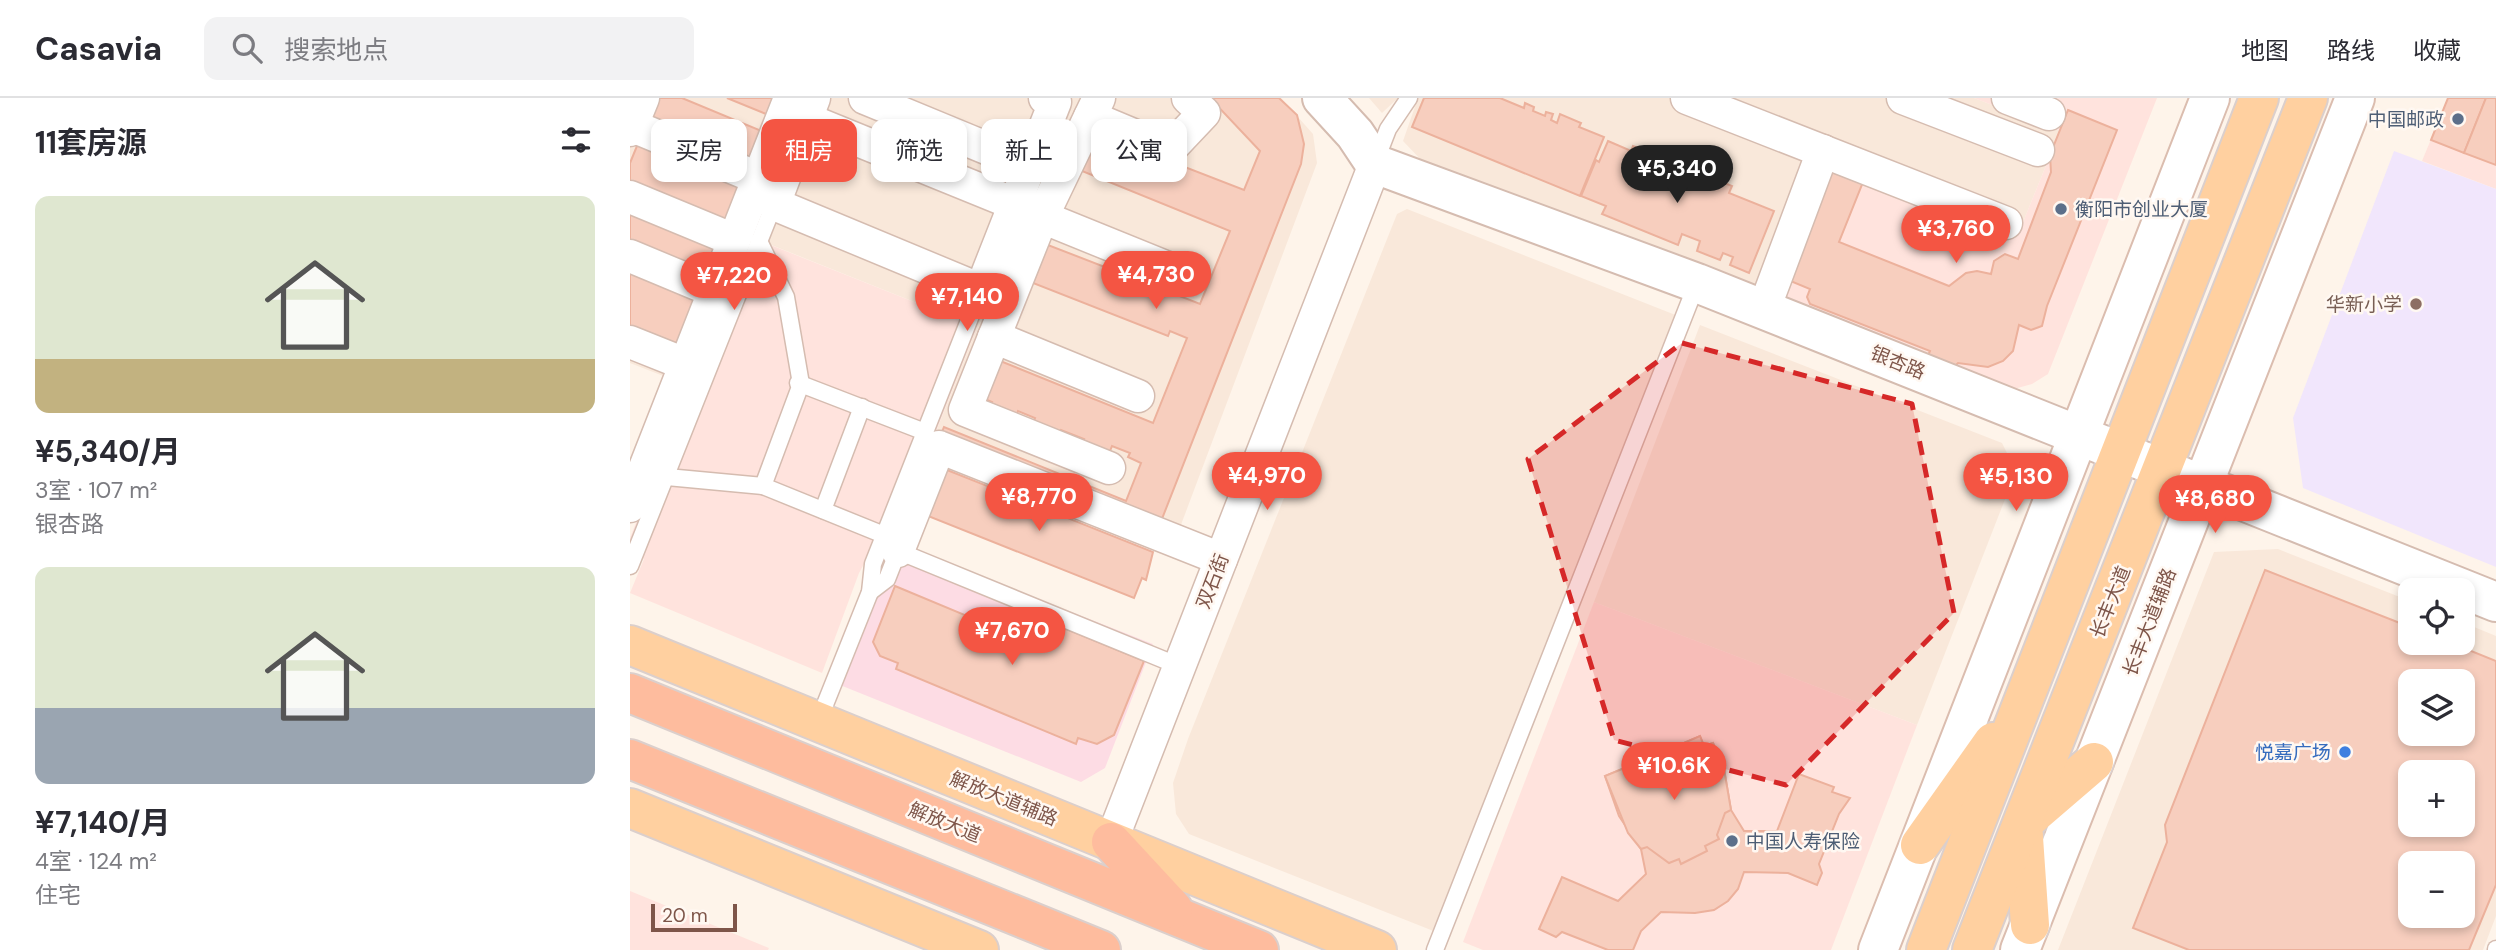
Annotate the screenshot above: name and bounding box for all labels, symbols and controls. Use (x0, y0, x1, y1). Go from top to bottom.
search box (204, 17, 694, 80)
text: Casavia (35, 27, 162, 70)
icon: search (228, 29, 266, 67)
text: 搜索地点 (284, 33, 388, 67)
text: 地图 (2241, 35, 2289, 66)
text: 路线 (2327, 35, 2375, 66)
text: 收藏 (2413, 35, 2461, 66)
place label: 中国邮政 (2368, 107, 2444, 132)
marker: 中国邮政 (2450, 111, 2466, 127)
chip: 买房 (651, 119, 747, 182)
chip: 租房 (761, 119, 857, 182)
chip: 筛选 (871, 119, 967, 182)
chip: 新上 (981, 119, 1077, 182)
chip: 公寓 (1091, 119, 1187, 182)
icon: filters (557, 121, 595, 159)
text: 11套房源 (35, 123, 147, 162)
pin: ¥5,340 (1620, 146, 1734, 205)
text: ¥5,340 (1637, 153, 1717, 183)
place label: 衡阳市创业大厦 (2075, 197, 2208, 222)
marker: 衡阳市创业大厦 (2053, 201, 2069, 217)
pin: ¥3,760 (1899, 206, 2013, 265)
text: ¥3,760 (1917, 213, 1995, 243)
icon: home (252, 242, 378, 368)
pin: ¥7,220 (677, 252, 791, 312)
pin: ¥4,730 (1099, 252, 1213, 311)
text: ¥4,730 (1117, 259, 1195, 289)
text: ¥7,220 (696, 260, 772, 290)
pin: ¥7,140 (910, 274, 1024, 333)
text: ¥7,140 (931, 281, 1003, 311)
place label: 华新小学 (2326, 292, 2402, 317)
marker: 华新小学 (2408, 296, 2424, 312)
street label: 银杏路 (1867, 340, 1929, 385)
text: ¥5,340/月 (35, 432, 181, 471)
pin: ¥4,970 (1210, 452, 1324, 512)
pin: ¥5,130 (1959, 454, 2073, 513)
text: ¥4,970 (1228, 460, 1306, 490)
text: ¥5,130 (1979, 461, 2053, 491)
pin: ¥8,770 (982, 474, 1096, 533)
text: 3室 · 107 m² (35, 475, 157, 505)
pin: ¥8,680 (2158, 476, 2272, 535)
text: ¥8,770 (1001, 481, 1077, 511)
text: ¥8,680 (2175, 483, 2255, 513)
text: 银杏路 (35, 509, 104, 539)
street label: 双石街 (1191, 550, 1234, 612)
street label: 长丰大道 (2085, 562, 2136, 642)
street label: 长丰大道辅路 (2117, 564, 2182, 680)
map controls (2398, 578, 2475, 928)
button: locate (2398, 578, 2475, 655)
pin: ¥7,670 (955, 608, 1069, 667)
icon: home (252, 613, 378, 739)
text: ¥7,670 (974, 615, 1050, 645)
button: layers (2398, 669, 2475, 746)
place label: 悦嘉广场 (2255, 740, 2331, 765)
pin: ¥10.6K (1617, 742, 1731, 802)
marker: 悦嘉广场 (2337, 744, 2353, 760)
text: ¥10.6K (1637, 750, 1711, 780)
button: + (2398, 760, 2475, 837)
street label: 解放大道辅路 (946, 766, 1061, 831)
street label: 解放大道 (905, 797, 985, 848)
text: ¥7,140/月 (35, 803, 170, 842)
place label: 中国人寿保险 (1746, 829, 1860, 854)
marker: 中国人寿保险 (1724, 833, 1740, 849)
text: 4室 · 124 m² (35, 846, 157, 876)
button: − (2398, 851, 2475, 928)
text: 住宅 (35, 880, 81, 910)
scale bar (651, 901, 737, 933)
text: 20 m (662, 903, 708, 928)

